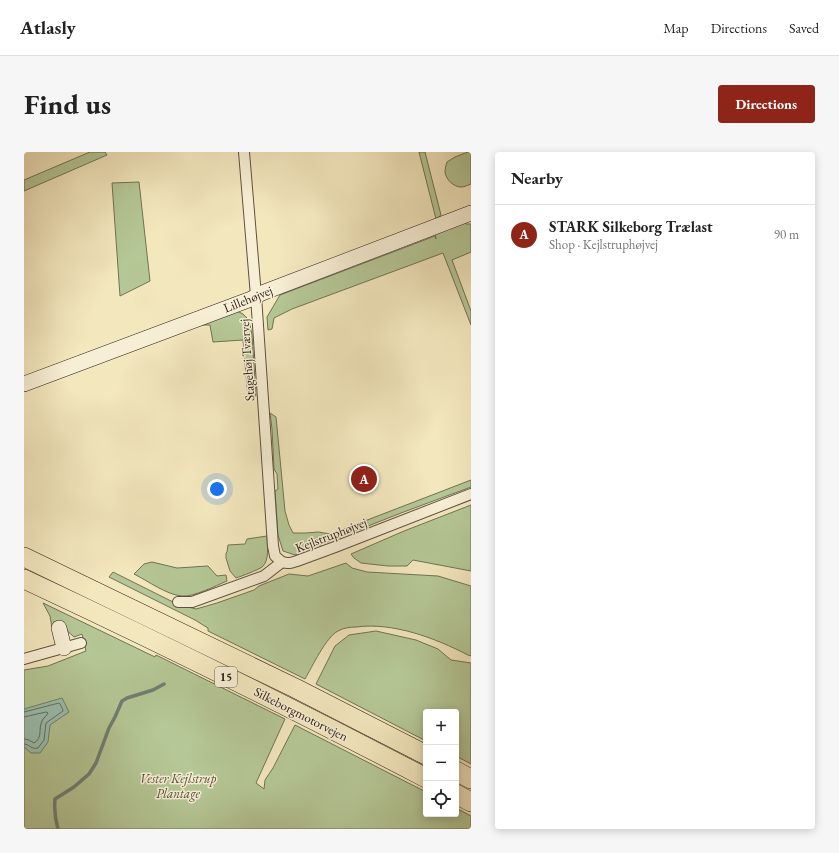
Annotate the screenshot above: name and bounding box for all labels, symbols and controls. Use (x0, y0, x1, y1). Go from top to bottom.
text: Atlasly (20, 15, 76, 40)
text: Map (663, 19, 689, 37)
text: Directions (711, 19, 767, 37)
text: Saved (789, 19, 819, 37)
button: Directions (718, 85, 815, 123)
text: Find us (24, 86, 111, 122)
text: Nearby (511, 167, 563, 189)
text: STARK Silkeborg Trælast (549, 217, 713, 236)
text: A (519, 226, 529, 243)
text: 90 m (774, 226, 799, 243)
text: Shop · Kejlstruphøjvej (549, 236, 658, 253)
street label: Lillehøjvej (221, 281, 275, 317)
street label: Stagehøj Tværvej (236, 318, 258, 402)
pin: A (351, 464, 377, 494)
your location (207, 479, 227, 499)
street label: Kejlstruphøjvej (293, 514, 369, 556)
road number: 15 (215, 667, 237, 687)
street label: Silkeborgmotorvejen (251, 683, 351, 745)
map controls (423, 709, 459, 817)
button: + (423, 709, 459, 745)
button: − (423, 745, 459, 781)
park label: Vester Kejlstrup Plantage (140, 770, 216, 802)
button: locate (423, 781, 459, 817)

